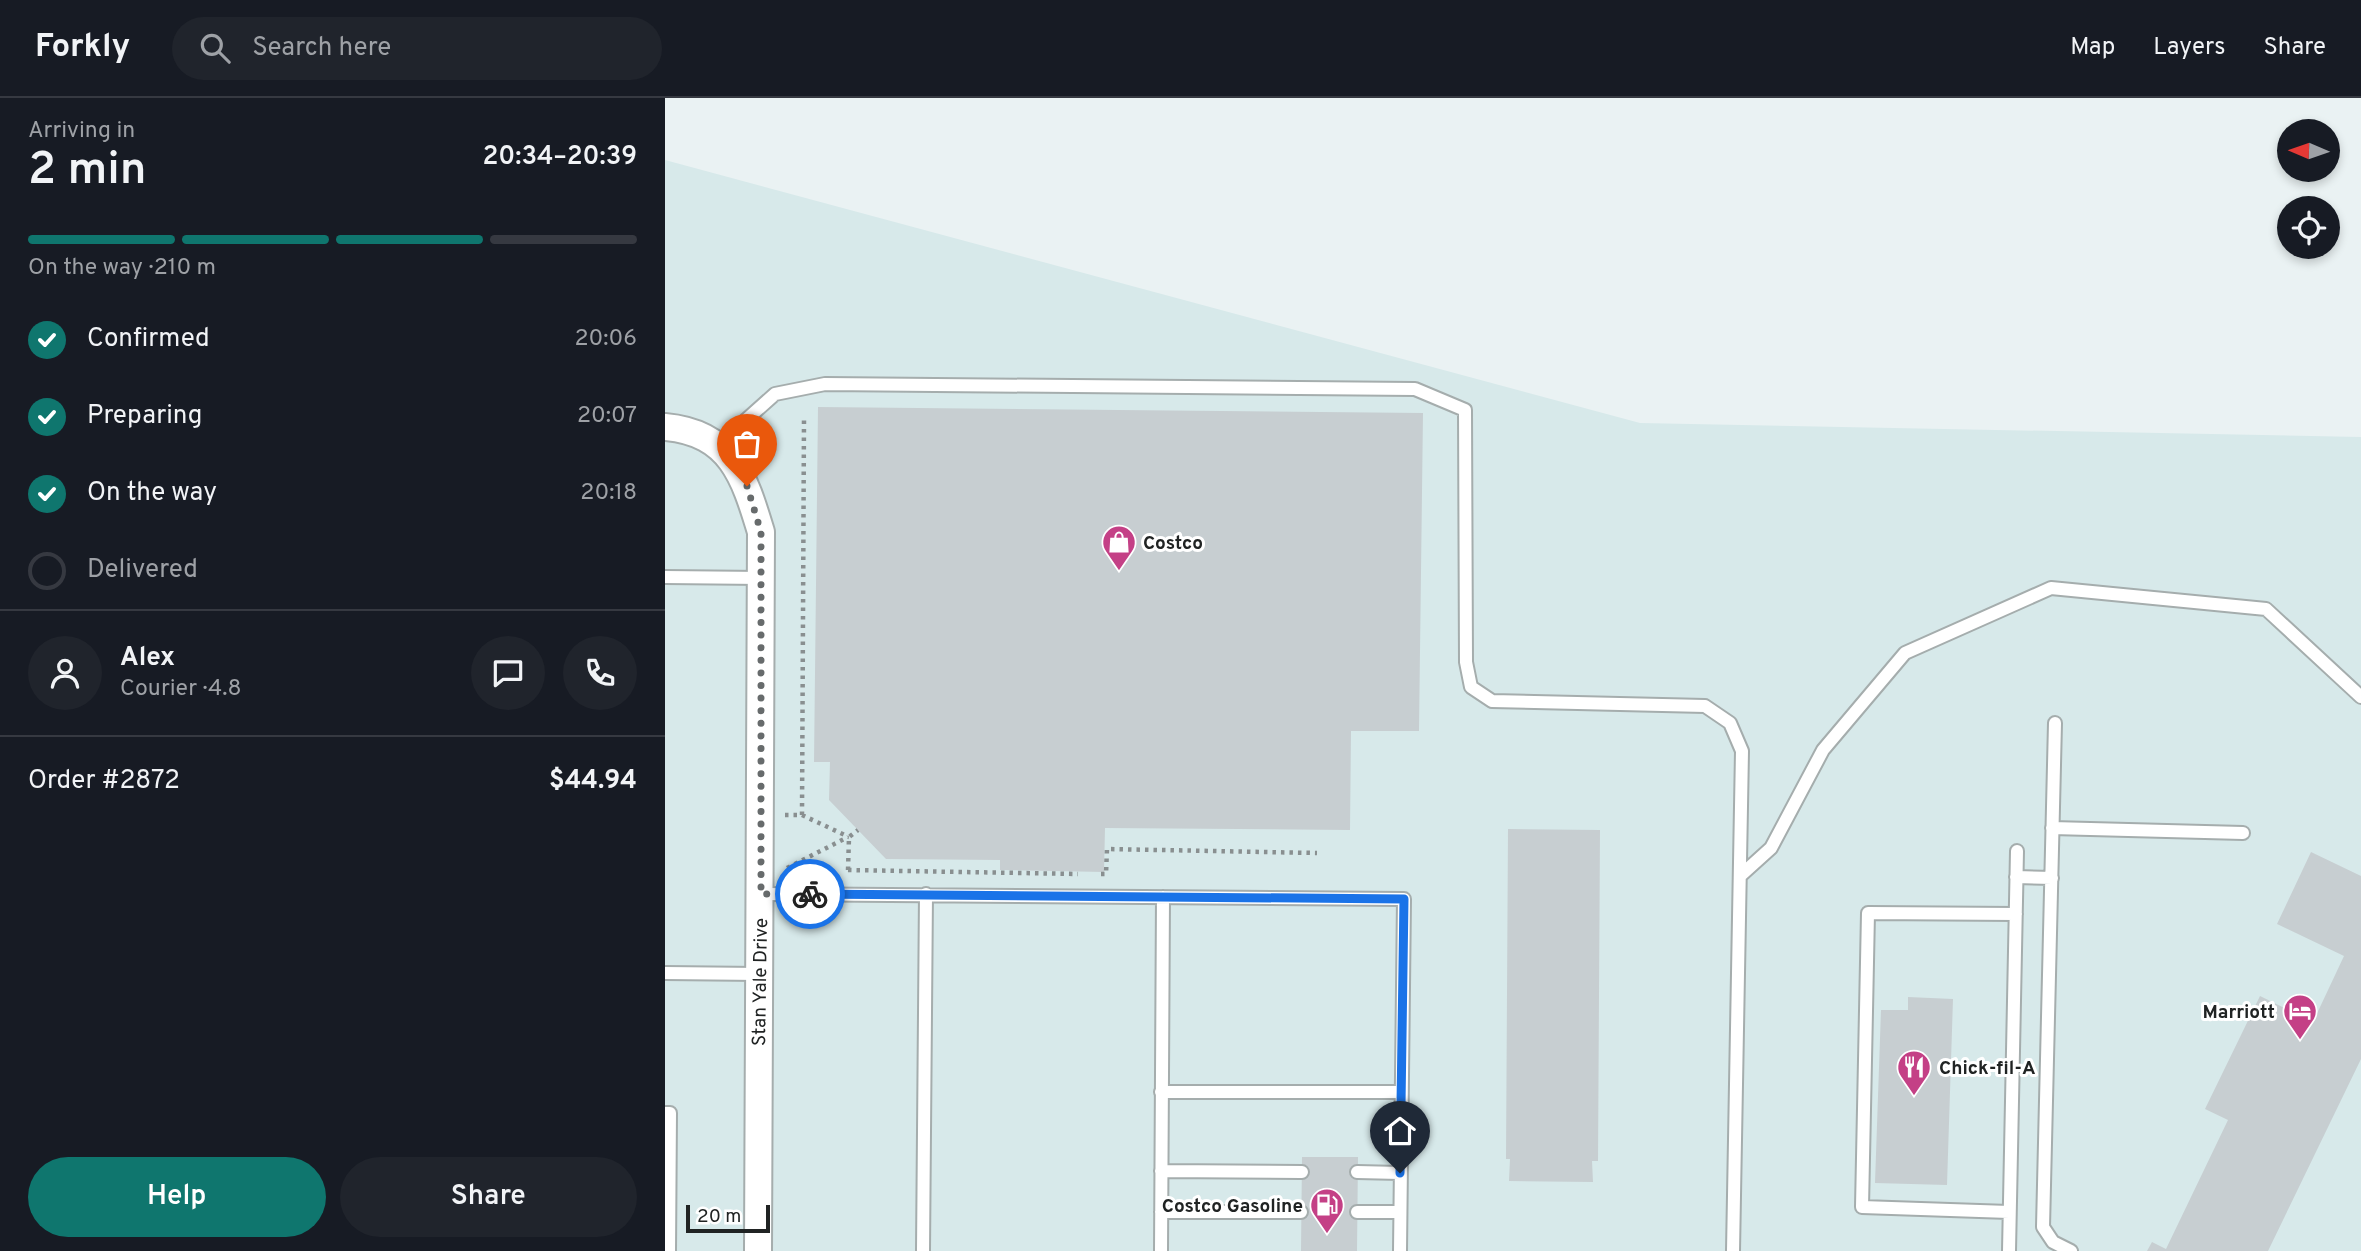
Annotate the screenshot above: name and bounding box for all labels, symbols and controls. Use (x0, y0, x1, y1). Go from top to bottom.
search box (172, 17, 662, 80)
text: Forkly (35, 27, 130, 69)
icon: search (196, 29, 234, 67)
text: Search here (252, 32, 391, 65)
text: Map (2070, 33, 2115, 63)
text: Layers (2153, 33, 2225, 63)
text: Share (2263, 33, 2326, 63)
text: Arriving in (28, 117, 135, 146)
north arrow (2277, 119, 2340, 182)
map controls (2277, 119, 2340, 259)
text: 20:34–20:39 (482, 141, 637, 174)
text: 2 min (28, 142, 147, 201)
button: locate (2277, 196, 2340, 259)
text: On the way · 210 m (28, 254, 216, 283)
icon: check (28, 321, 66, 359)
text: Confirmed (87, 323, 210, 356)
text: 20:06 (574, 325, 637, 354)
icon: check (28, 398, 66, 436)
text: Preparing (87, 400, 202, 433)
text: 20:07 (577, 402, 637, 431)
pin (717, 414, 777, 486)
icon: bag (728, 425, 766, 463)
icon: check (28, 475, 66, 513)
text: On the way (87, 477, 217, 510)
text: 20:18 (580, 479, 637, 508)
shop icon: Costco (1100, 523, 1138, 572)
place label: Costco (1143, 532, 1203, 556)
text: Delivered (87, 554, 198, 587)
button: person (28, 636, 102, 710)
button: chat (471, 636, 545, 710)
button: phone (563, 636, 637, 710)
text: Alex (120, 642, 175, 675)
text: Courier · 4.8 (120, 675, 241, 704)
text: Order #2872 (28, 765, 180, 798)
text: $44.94 (549, 765, 637, 798)
courier (775, 859, 845, 929)
icon: bike (791, 875, 829, 913)
street label: Stan Yale Drive (748, 918, 774, 1046)
hotel icon: Marriott (2281, 992, 2319, 1041)
place label: Marriott (2202, 1001, 2275, 1025)
restaurant icon: Chick-fil-A (1895, 1048, 1933, 1097)
place label: Chick-fil-A (1939, 1057, 2036, 1081)
pin (1370, 1101, 1430, 1173)
icon: home (1381, 1112, 1419, 1150)
button: Help (28, 1157, 326, 1237)
button: Share (340, 1157, 637, 1237)
fuel station icon: Costco Gasoline (1308, 1186, 1346, 1235)
place label: Costco Gasoline (1162, 1195, 1303, 1219)
scale bar (686, 1202, 770, 1234)
text: 20 m (697, 1205, 741, 1229)

